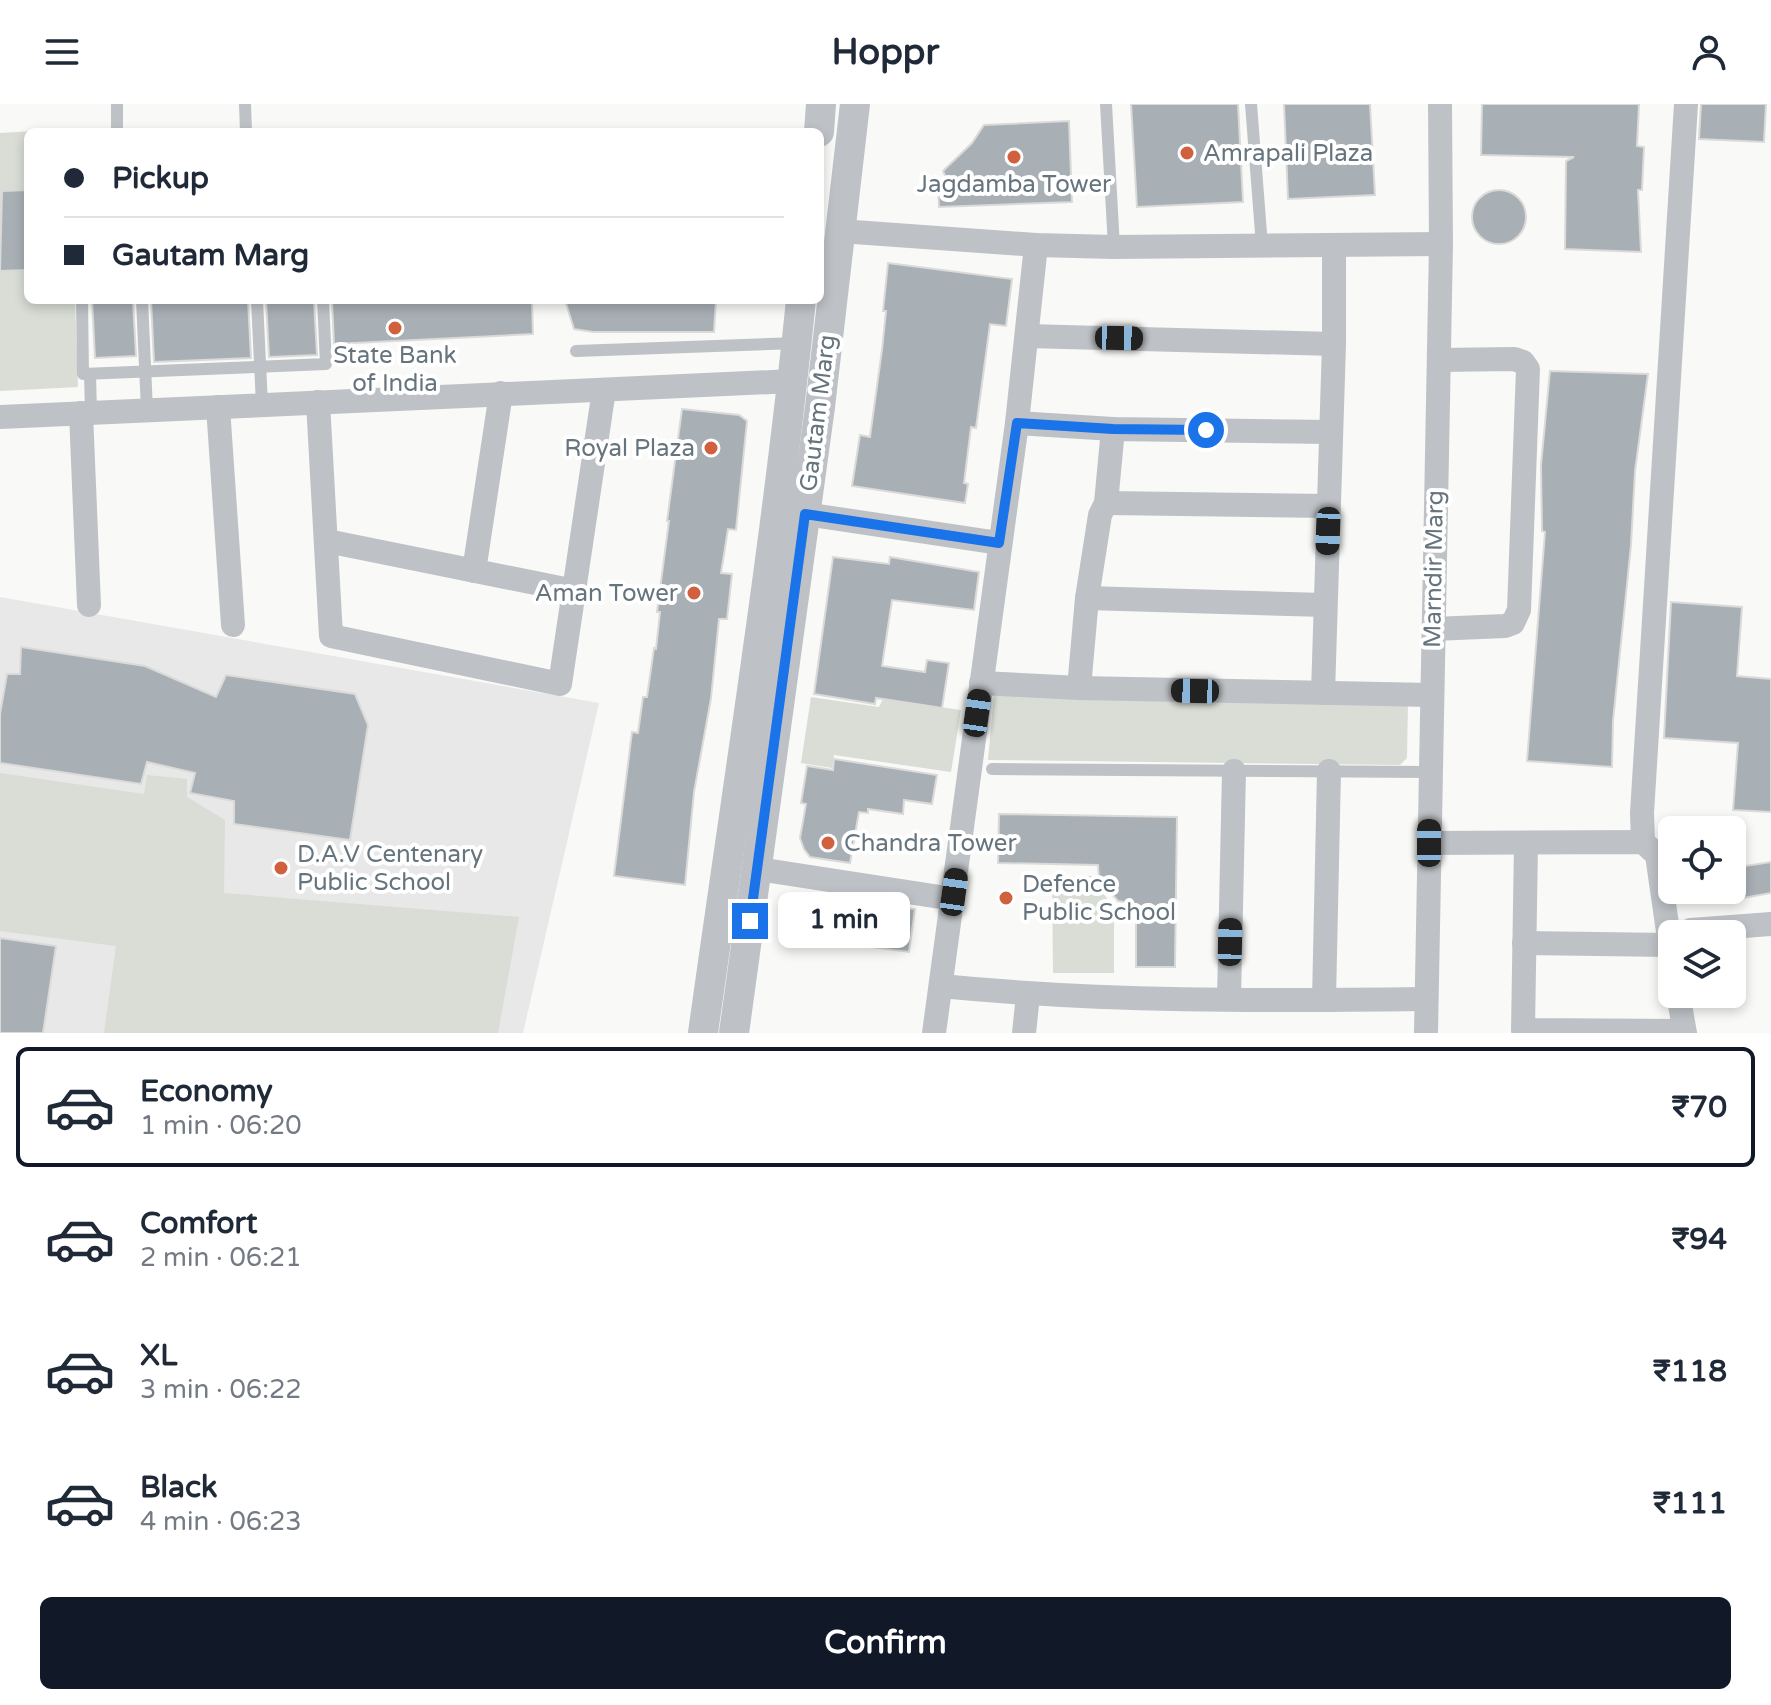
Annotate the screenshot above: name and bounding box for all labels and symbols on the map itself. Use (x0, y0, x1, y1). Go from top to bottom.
place label: Amrapali Plaza (1203, 139, 1373, 168)
marker: Amrapali Plaza (1178, 144, 1196, 162)
marker: Jagdamba Tower (1005, 148, 1023, 166)
place label: Jagdamba Tower (917, 170, 1112, 199)
marker: State Bank of India (386, 319, 404, 337)
car (1095, 326, 1143, 350)
street label: Gautam Marg (794, 333, 842, 493)
place label: State Bank of India (333, 341, 457, 398)
route start (1188, 412, 1224, 448)
place label: Royal Plaza (564, 434, 695, 463)
marker: Royal Plaza (702, 439, 720, 457)
street label: Marndir Marg (1418, 490, 1450, 648)
car (1315, 507, 1341, 555)
place label: Aman Tower (535, 579, 679, 608)
marker: Aman Tower (685, 584, 703, 602)
car (1171, 679, 1219, 703)
car (962, 688, 992, 738)
car (1417, 819, 1441, 867)
place label: Chandra Tower (844, 829, 1017, 858)
marker: Chandra Tower (819, 834, 837, 852)
place label: D.A.V Centenary Public School (297, 840, 483, 897)
marker: D.A.V Centenary Public School (272, 859, 290, 877)
car (939, 867, 969, 917)
place label: Defence Public School (1022, 870, 1176, 927)
marker: Defence Public School (997, 889, 1015, 907)
callout: 1 min (778, 893, 910, 949)
route end (732, 903, 768, 939)
car (1218, 918, 1242, 966)

